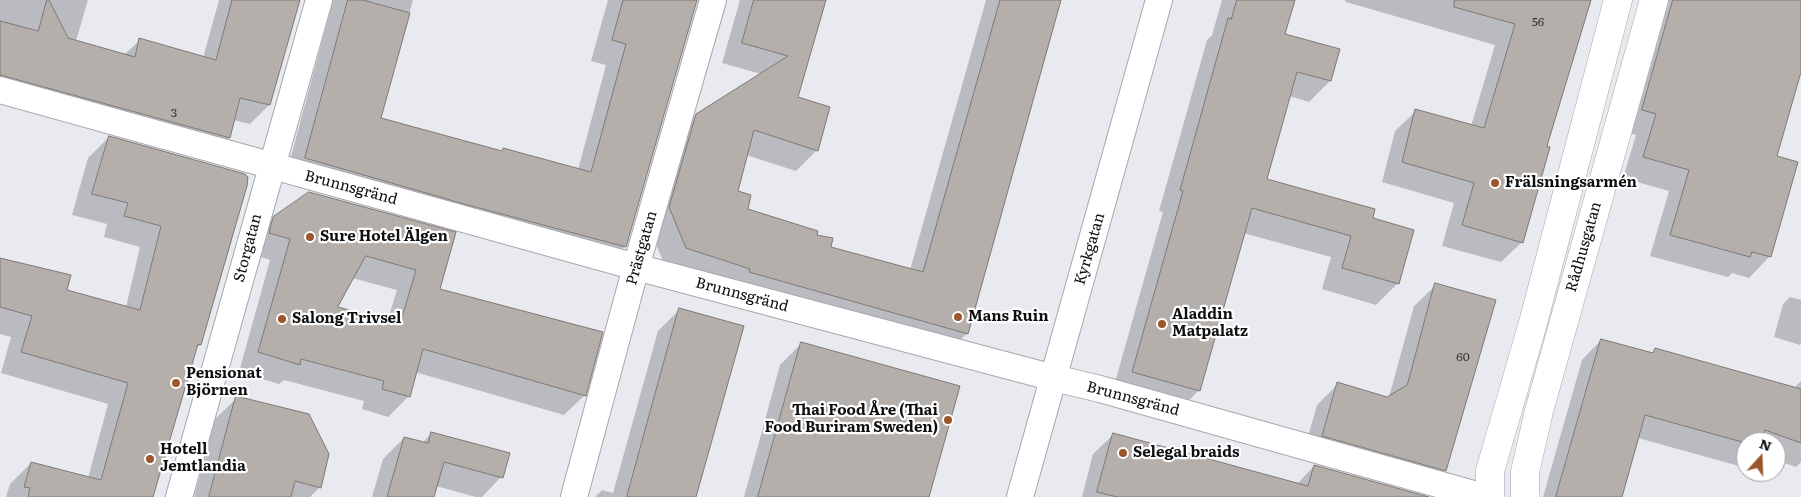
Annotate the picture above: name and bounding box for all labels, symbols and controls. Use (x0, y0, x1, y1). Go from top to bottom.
house number: 56 (1532, 15, 1544, 29)
house number: 3 (171, 106, 177, 120)
street label: Brunnsgränd (303, 167, 399, 209)
place label: Frälsningsarmén (1505, 174, 1637, 192)
marker: Frälsningsarmén (1489, 177, 1501, 189)
street label: Rådhusgatan (1562, 200, 1606, 294)
street label: Prästgatan (623, 209, 661, 287)
street label: Kyrkgatan (1071, 211, 1109, 287)
street label: Storgatan (230, 212, 266, 284)
place label: Sure Hotel Älgen (320, 228, 448, 246)
marker: Sure Hotel Älgen (304, 231, 316, 243)
street label: Brunnsgränd (694, 274, 790, 316)
place label: Aladdin Matpalatz (1172, 306, 1248, 341)
place label: Mans Ruin (968, 308, 1049, 326)
place label: Salong Trivsel (292, 310, 401, 328)
marker: Mans Ruin (952, 311, 964, 323)
marker: Salong Trivsel (276, 313, 288, 325)
marker: Aladdin Matpalatz (1156, 318, 1168, 330)
house number: 60 (1456, 350, 1470, 364)
place label: Pensionat Björnen (186, 365, 262, 400)
marker: Pensionat Björnen (170, 377, 182, 389)
street label: Brunnsgränd (1085, 378, 1181, 420)
place label: Thai Food Åre (Thai Food Buriram Sweden) (764, 402, 938, 437)
marker: Thai Food Åre (Thai Food Buriram Sweden) (942, 414, 954, 426)
north arrow (1736, 432, 1786, 482)
text: N (1757, 432, 1775, 455)
place label: Hotell Jemtlandia (160, 441, 246, 476)
place label: Selegal braids (1133, 444, 1240, 462)
marker: Selegal braids (1117, 447, 1129, 459)
marker: Hotell Jemtlandia (144, 453, 156, 465)

